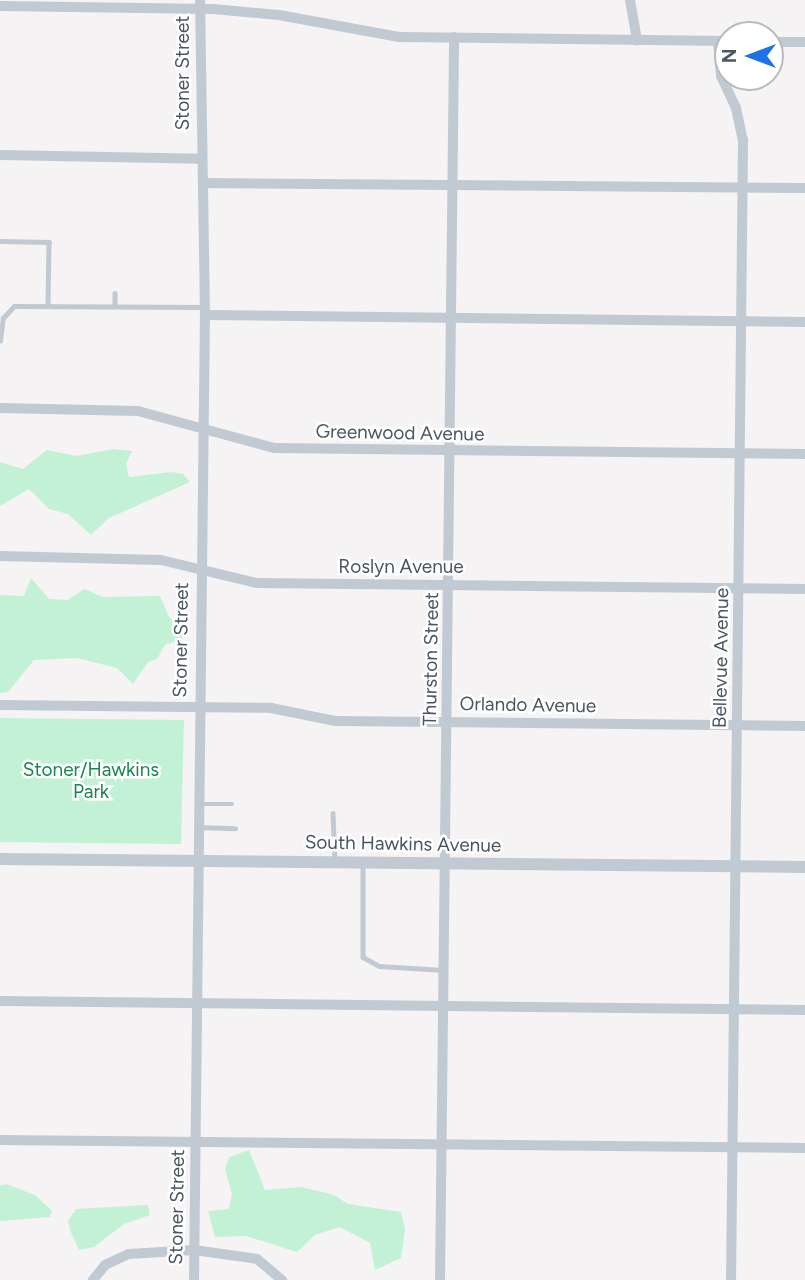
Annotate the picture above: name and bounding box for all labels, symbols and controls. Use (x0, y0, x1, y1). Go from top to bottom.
street label: Stoner Street (172, 15, 194, 131)
north arrow (714, 21, 784, 91)
text: N (718, 49, 741, 63)
street label: Greenwood Avenue (315, 420, 485, 446)
street label: Roslyn Avenue (338, 556, 464, 578)
street label: Stoner Street (169, 582, 193, 698)
street label: Bellevue Avenue (708, 588, 734, 728)
street label: Thurston Street (418, 592, 444, 726)
street label: Orlando Avenue (459, 692, 597, 718)
park label: Stoner/Hawkins Park (23, 759, 159, 803)
street label: South Hawkins Avenue (305, 831, 501, 857)
street label: Stoner Street (165, 1149, 189, 1265)

